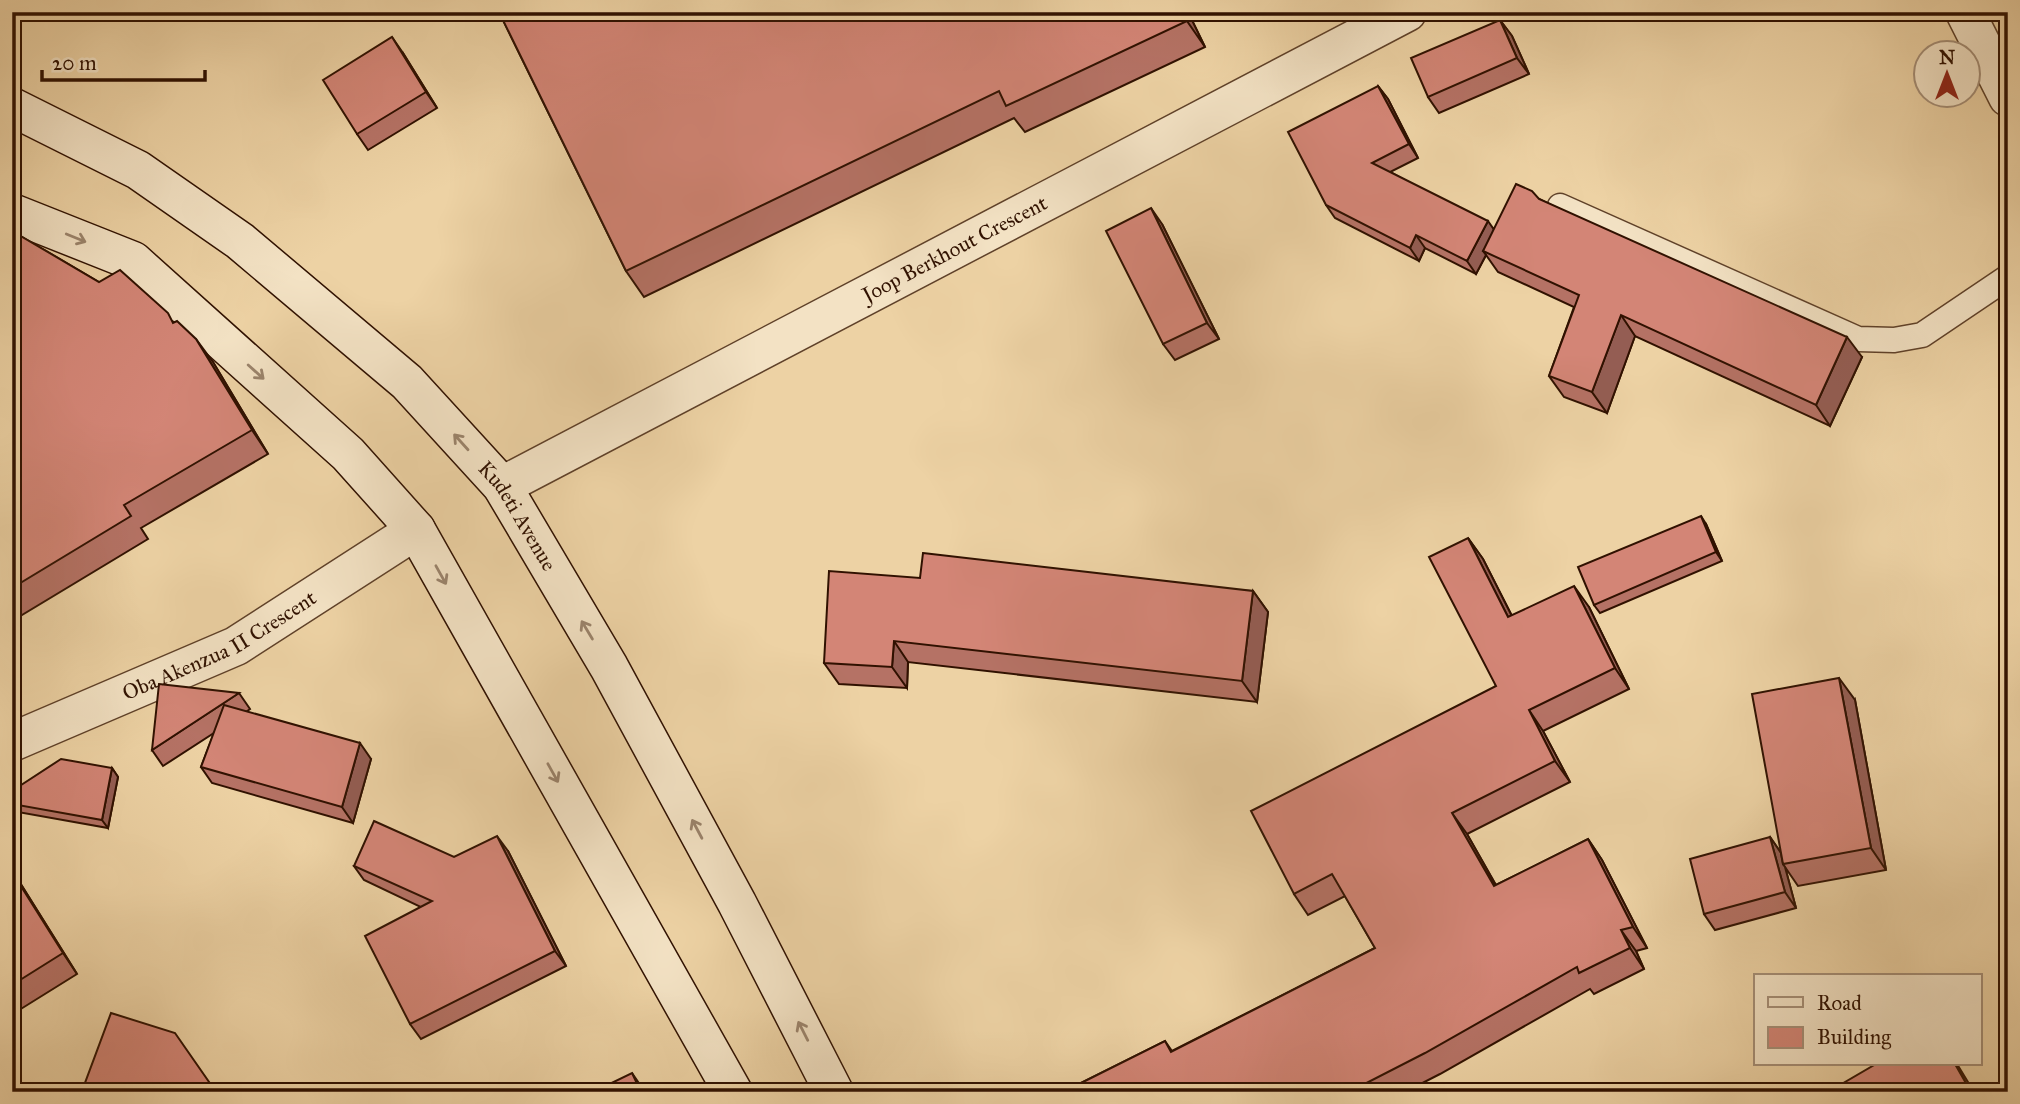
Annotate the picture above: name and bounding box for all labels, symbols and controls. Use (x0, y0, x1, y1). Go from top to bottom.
scale bar (42, 38, 205, 82)
north arrow (1912, 38, 1982, 108)
text: N (1939, 46, 1955, 69)
text: 20 m (52, 50, 97, 76)
street label: Joop Berkhout Crescent (856, 190, 1052, 309)
one-way arrow (64, 233, 86, 246)
one-way arrow (247, 364, 265, 380)
one-way arrow (453, 434, 470, 451)
street label: Kudeti Avenue (472, 455, 562, 576)
one-way arrow (434, 564, 448, 584)
street label: Oba Akenzua II Crescent (118, 584, 322, 706)
one-way arrow (580, 621, 594, 641)
one-way arrow (546, 762, 560, 782)
one-way arrow (690, 820, 704, 840)
legend (1754, 974, 1982, 1066)
text: Road (1817, 990, 1862, 1016)
one-way arrow (795, 1021, 809, 1042)
text: Building (1817, 1024, 1891, 1050)

